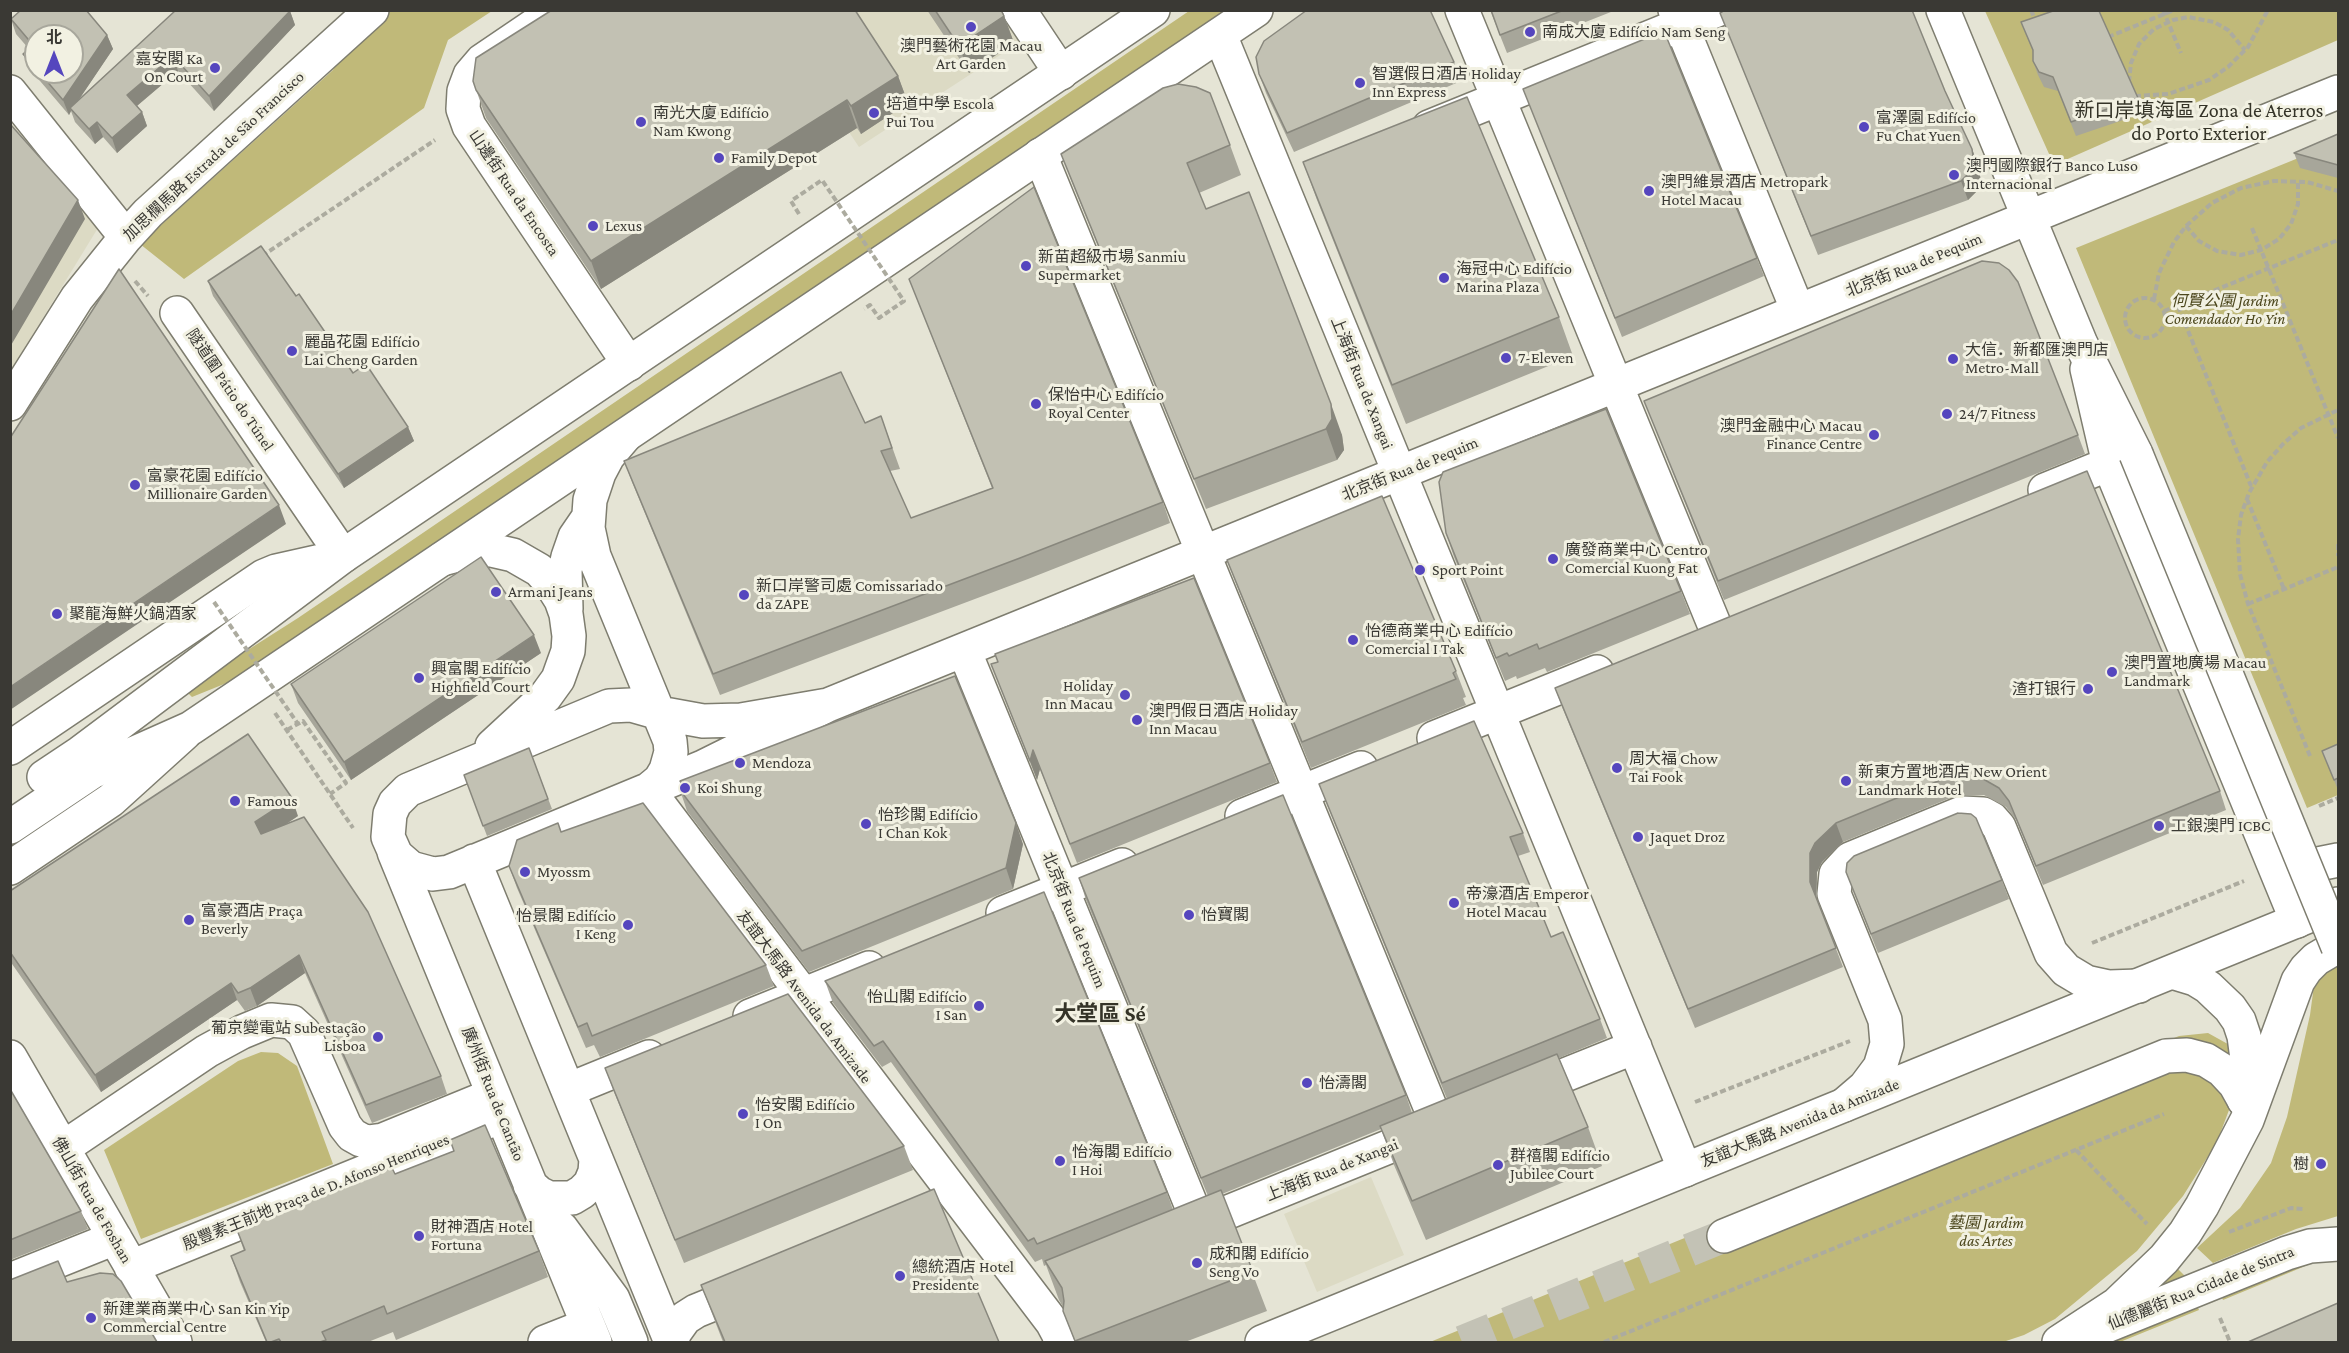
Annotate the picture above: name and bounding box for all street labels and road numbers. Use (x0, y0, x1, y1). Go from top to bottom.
street label: 加思欄馬路 Estrada de São Francisco (120, 67, 308, 245)
street label: 山邊街 Rua da Encosta (465, 126, 563, 260)
street label: 北京街 Rua de Pequim (1843, 229, 1985, 301)
street label: 上海街 Rua de Xangai (1327, 314, 1397, 452)
street label: 隧道圍 Pátio do Túnel (182, 325, 278, 455)
street label: 北京街 Rua de Pequim (1339, 433, 1481, 505)
street label: 北京街 Rua de Pequim (1038, 849, 1110, 991)
street label: 友誼大馬路 Avenida da Amizade (732, 906, 876, 1088)
street label: 廣州街 Rua de Cantão (457, 1024, 529, 1164)
street label: 友誼大馬路 Avenida da Amizade (1698, 1074, 1902, 1172)
street label: 殷豐素王前地 Praça de D. Afonso Henriques (180, 1130, 452, 1254)
street label: 佛山街 Rua de Foshan (48, 1133, 136, 1267)
street label: 上海街 Rua de Xangai (1263, 1135, 1401, 1205)
street label: 仙德麗街 Rua Cidade de Sintra (2105, 1242, 2297, 1334)

